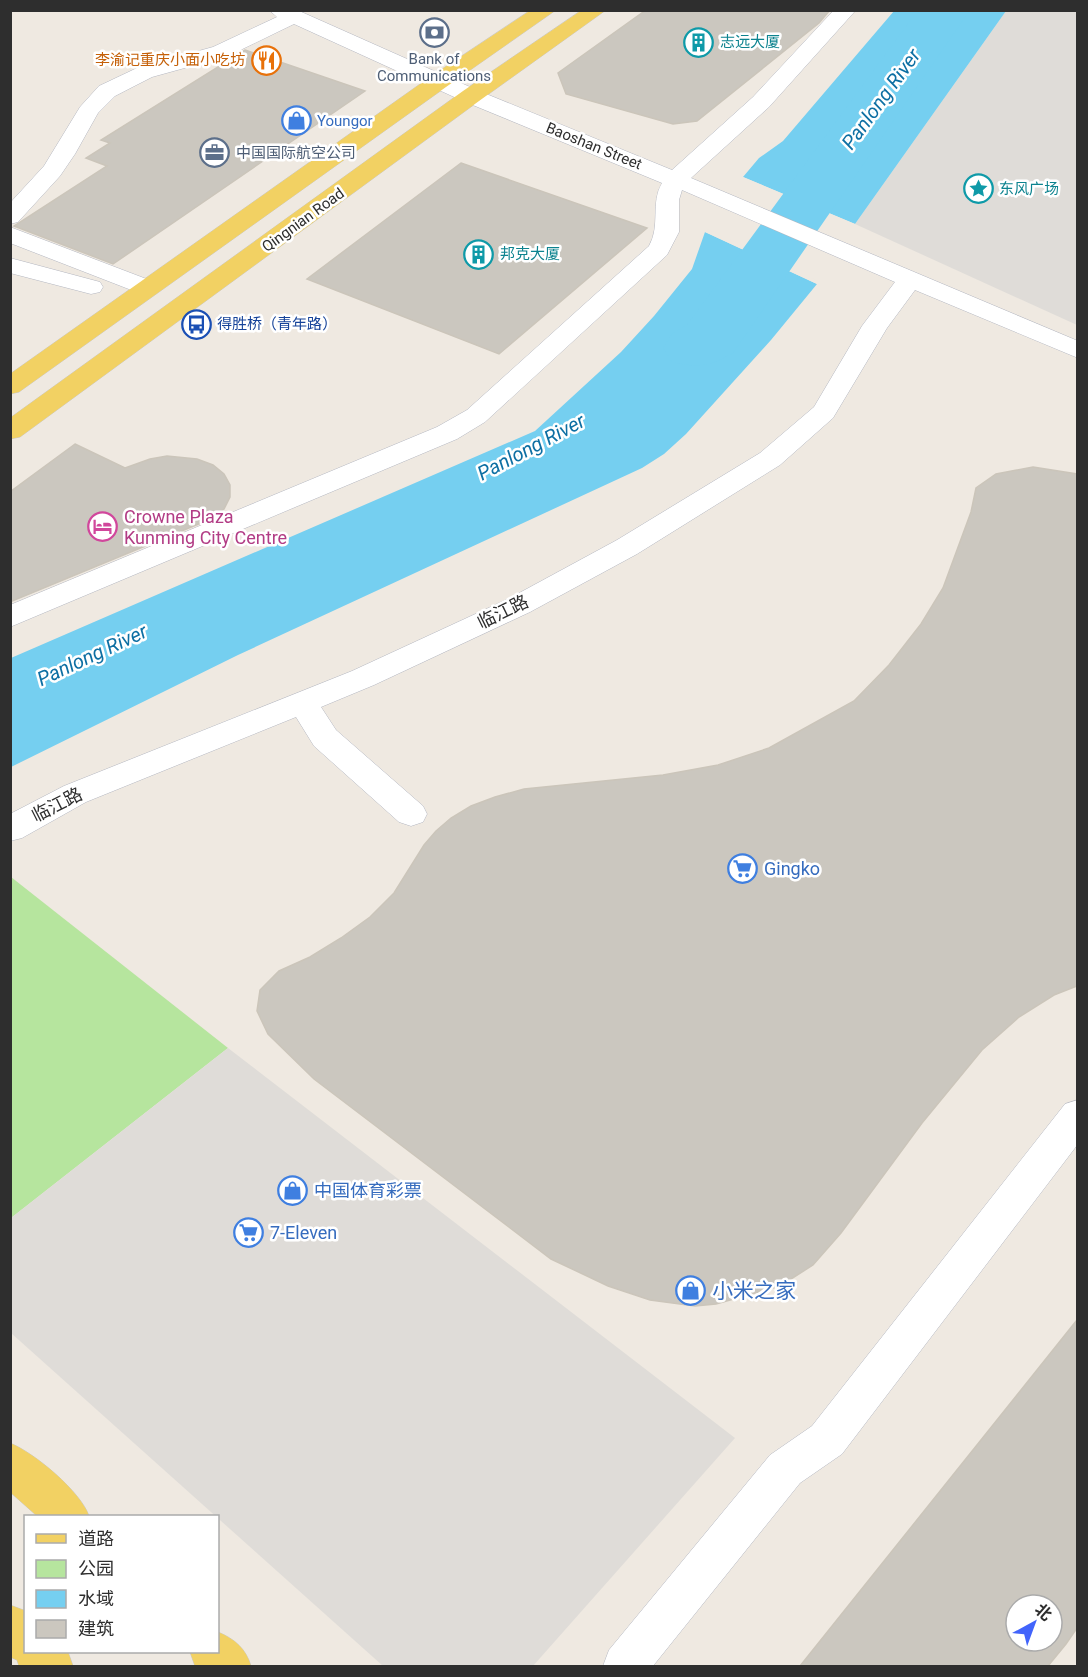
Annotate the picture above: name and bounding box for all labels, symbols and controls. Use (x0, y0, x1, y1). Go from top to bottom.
bank icon: Bank of Communications (418, 16, 450, 48)
building icon: 志远大厦 (683, 26, 715, 58)
place label: 志远大厦 (720, 33, 780, 51)
water label: Panlong River (836, 43, 926, 154)
restaurant icon: 李渝记重庆小面小吃坊 (250, 44, 282, 76)
place label: Bank of Communications (377, 50, 491, 85)
place label: 李渝记重庆小面小吃坊 (95, 51, 245, 69)
shop icon: Youngor (280, 105, 312, 137)
place label: Youngor (317, 112, 373, 130)
street label: Baoshan Street (543, 119, 645, 173)
office icon: 中国国际航空公司 (199, 137, 231, 169)
place label: 中国国际航空公司 (236, 144, 356, 162)
place icon: 东风广场 (962, 173, 994, 205)
place label: 东风广场 (999, 180, 1059, 198)
street label: Qingnian Road (258, 184, 348, 256)
building icon: 邦克大厦 (463, 238, 495, 270)
place label: 邦克大厦 (500, 245, 560, 263)
bus stop icon: 得胜桥（青年路） (180, 308, 212, 340)
place label: 得胜桥（青年路） (217, 315, 337, 333)
water label: Panlong River (473, 408, 590, 485)
place label: Crowne Plaza Kunming City Centre (124, 506, 287, 548)
hotel icon: Crowne Plaza Kunming City Centre (87, 511, 119, 543)
street label: 临江路 (474, 590, 532, 633)
water label: Panlong River (33, 618, 152, 691)
street label: 临江路 (28, 783, 86, 826)
supermarket icon: Gingko (727, 853, 759, 885)
place label: Gingko (764, 858, 820, 879)
shop icon: 中国体育彩票 (277, 1175, 309, 1207)
place label: 中国体育彩票 (314, 1180, 422, 1201)
supermarket icon: 7-Eleven (233, 1217, 265, 1249)
place label: 7-Eleven (270, 1222, 337, 1243)
shop icon: 小米之家 (675, 1275, 707, 1307)
place label: 小米之家 (712, 1279, 796, 1303)
legend (24, 1515, 219, 1653)
text: 道路 (78, 1528, 114, 1549)
text: 公园 (78, 1558, 114, 1579)
text: 水域 (78, 1588, 114, 1609)
north arrow (1004, 1593, 1064, 1653)
text: 北 (1031, 1600, 1056, 1624)
text: 建筑 (78, 1618, 114, 1639)

